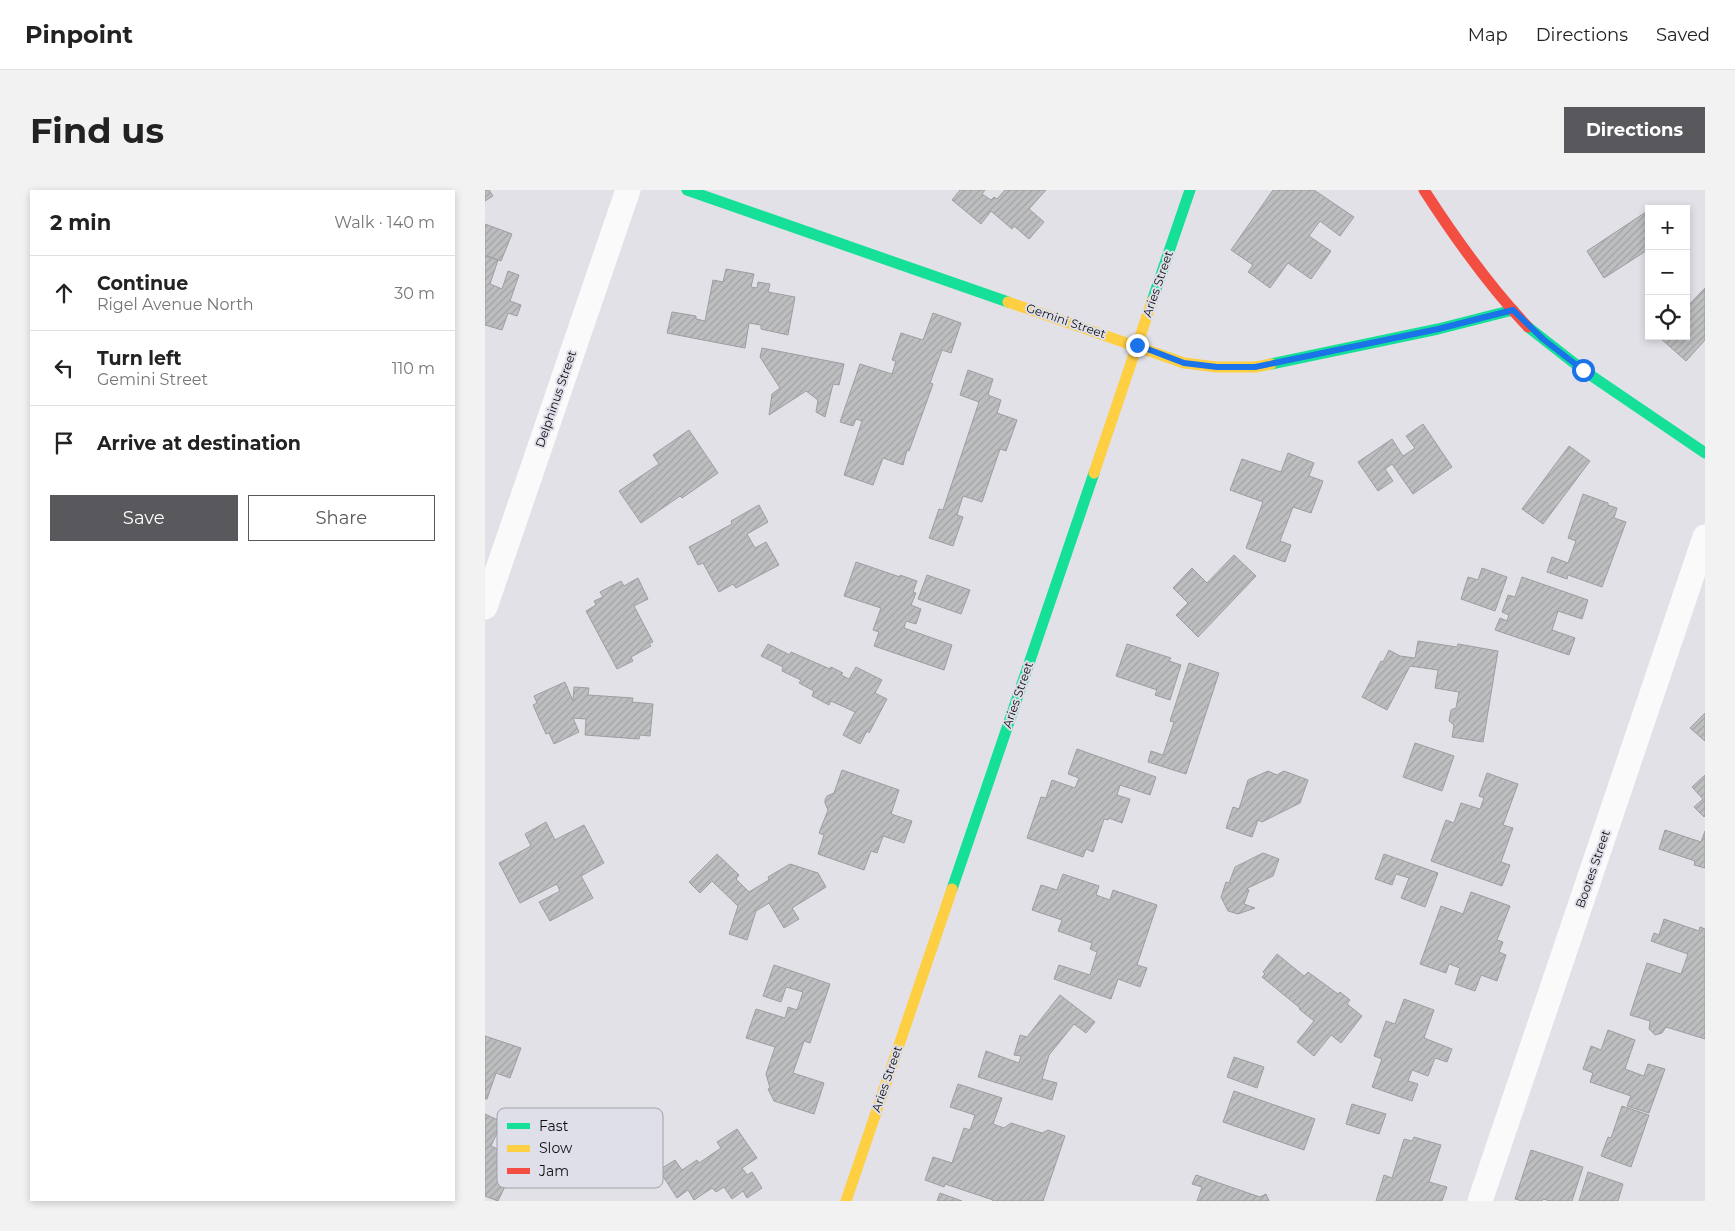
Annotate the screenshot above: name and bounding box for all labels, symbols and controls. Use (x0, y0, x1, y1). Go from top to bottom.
text: Pinpoint (25, 20, 133, 49)
text: Map (1468, 24, 1508, 46)
text: Directions (1536, 24, 1628, 46)
text: Saved (1656, 24, 1710, 46)
button: Directions (1564, 107, 1705, 153)
text: Find us (30, 109, 164, 152)
map controls (1645, 205, 1690, 340)
button: + (1645, 205, 1690, 250)
text: 2 min (50, 210, 111, 235)
text: Walk · 140 m (334, 213, 435, 232)
street label: Aries Street (1139, 249, 1176, 319)
button: − (1645, 250, 1690, 295)
text: Continue (97, 272, 188, 295)
icon: ahead (50, 279, 78, 307)
text: 30 m (394, 284, 435, 303)
text: Rigel Avenue North (97, 295, 254, 314)
button: locate (1645, 295, 1690, 340)
street label: Gemini Street (1024, 300, 1108, 341)
route end (1126, 334, 1149, 357)
text: Turn left (97, 347, 182, 370)
street label: Delphinus Street (532, 348, 579, 449)
icon: left (50, 354, 78, 382)
text: 110 m (392, 359, 435, 378)
route start (1572, 359, 1595, 382)
text: Gemini Street (97, 370, 208, 389)
icon: arrive (50, 429, 78, 457)
text: Arrive at destination (97, 432, 301, 455)
button: Save (50, 495, 238, 541)
button: Share (248, 495, 435, 541)
street label: Aries Street (999, 660, 1036, 730)
street label: Bootes Street (1572, 828, 1613, 910)
street label: Aries Street (868, 1044, 905, 1114)
legend (497, 1108, 663, 1188)
text: Fast (539, 1117, 569, 1135)
text: Slow (539, 1139, 573, 1157)
text: Jam (538, 1162, 569, 1180)

